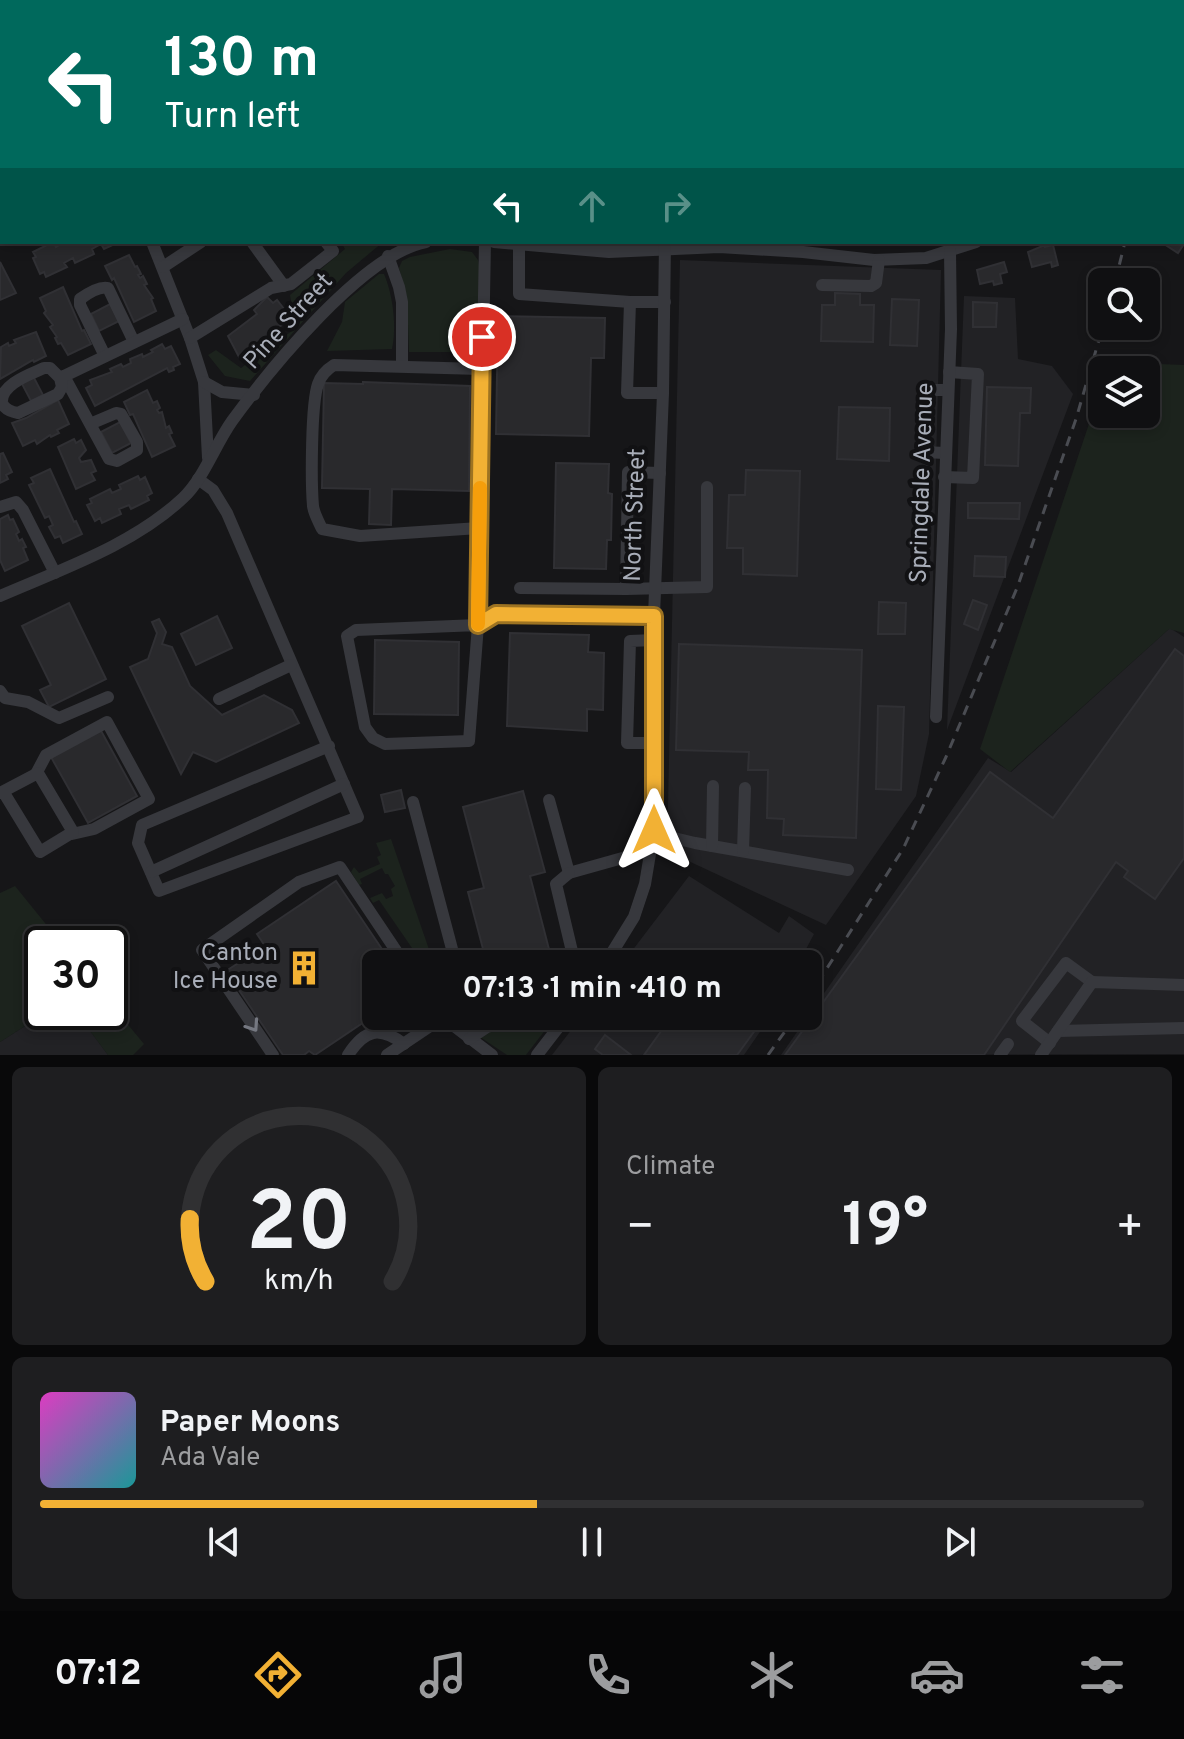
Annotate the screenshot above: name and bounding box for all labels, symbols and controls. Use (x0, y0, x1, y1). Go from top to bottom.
text: 130 m (164, 26, 319, 96)
icon: left (32, 32, 136, 136)
text: Turn left (164, 95, 301, 141)
icon: left (486, 184, 530, 228)
icon: ahead (570, 184, 614, 228)
icon: right (654, 184, 698, 228)
street label: Pine Street (238, 267, 340, 377)
map controls (1088, 268, 1160, 428)
button: search (1088, 268, 1160, 340)
pin (448, 303, 516, 371)
icon: arrive (460, 315, 504, 359)
button: layers (1088, 356, 1160, 428)
street label: Springdale Avenue (905, 382, 941, 584)
street label: North Street (619, 448, 653, 582)
position arrow (612, 788, 696, 872)
speed limit sign: 30 (24, 926, 128, 1030)
place label: Canton Ice House (173, 939, 278, 997)
building icon: Canton Ice House (285, 949, 323, 987)
text: 07:13 · 1 min · 410 m (462, 971, 722, 1008)
one-way arrow (243, 1017, 258, 1031)
text: Climate (626, 1151, 715, 1184)
text: 20 (246, 1175, 352, 1280)
text: 19° (842, 1191, 928, 1267)
text: − (626, 1201, 654, 1257)
text: + (1116, 1201, 1144, 1257)
text: km/h (264, 1264, 334, 1300)
text: Paper Moons (160, 1405, 340, 1442)
text: Ada Vale (160, 1442, 260, 1475)
icon: previous (202, 1520, 246, 1564)
icon: pause (570, 1520, 614, 1564)
icon: next (938, 1520, 982, 1564)
icon: directions (250, 1647, 306, 1703)
icon: music (415, 1647, 471, 1703)
icon: phone (580, 1647, 636, 1703)
icon: climate (744, 1647, 800, 1703)
icon: car (909, 1647, 965, 1703)
icon: filters (1074, 1647, 1130, 1703)
text: 07:12 (54, 1652, 142, 1698)

